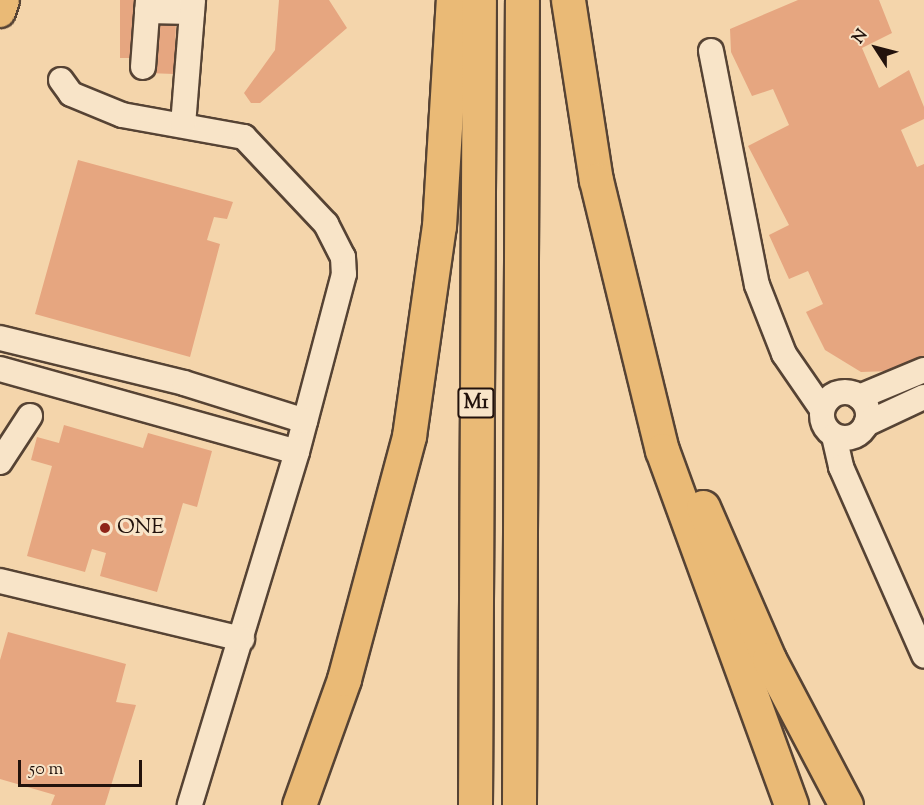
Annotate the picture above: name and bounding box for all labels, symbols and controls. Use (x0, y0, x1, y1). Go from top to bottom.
north arrow (846, 18, 906, 78)
text: N (848, 25, 874, 49)
road number: M1 (456, 386, 496, 420)
place label: ONE (117, 515, 164, 541)
marker: ONE (98, 521, 112, 535)
scale bar (21, 748, 146, 786)
text: 50 m (29, 757, 63, 783)

